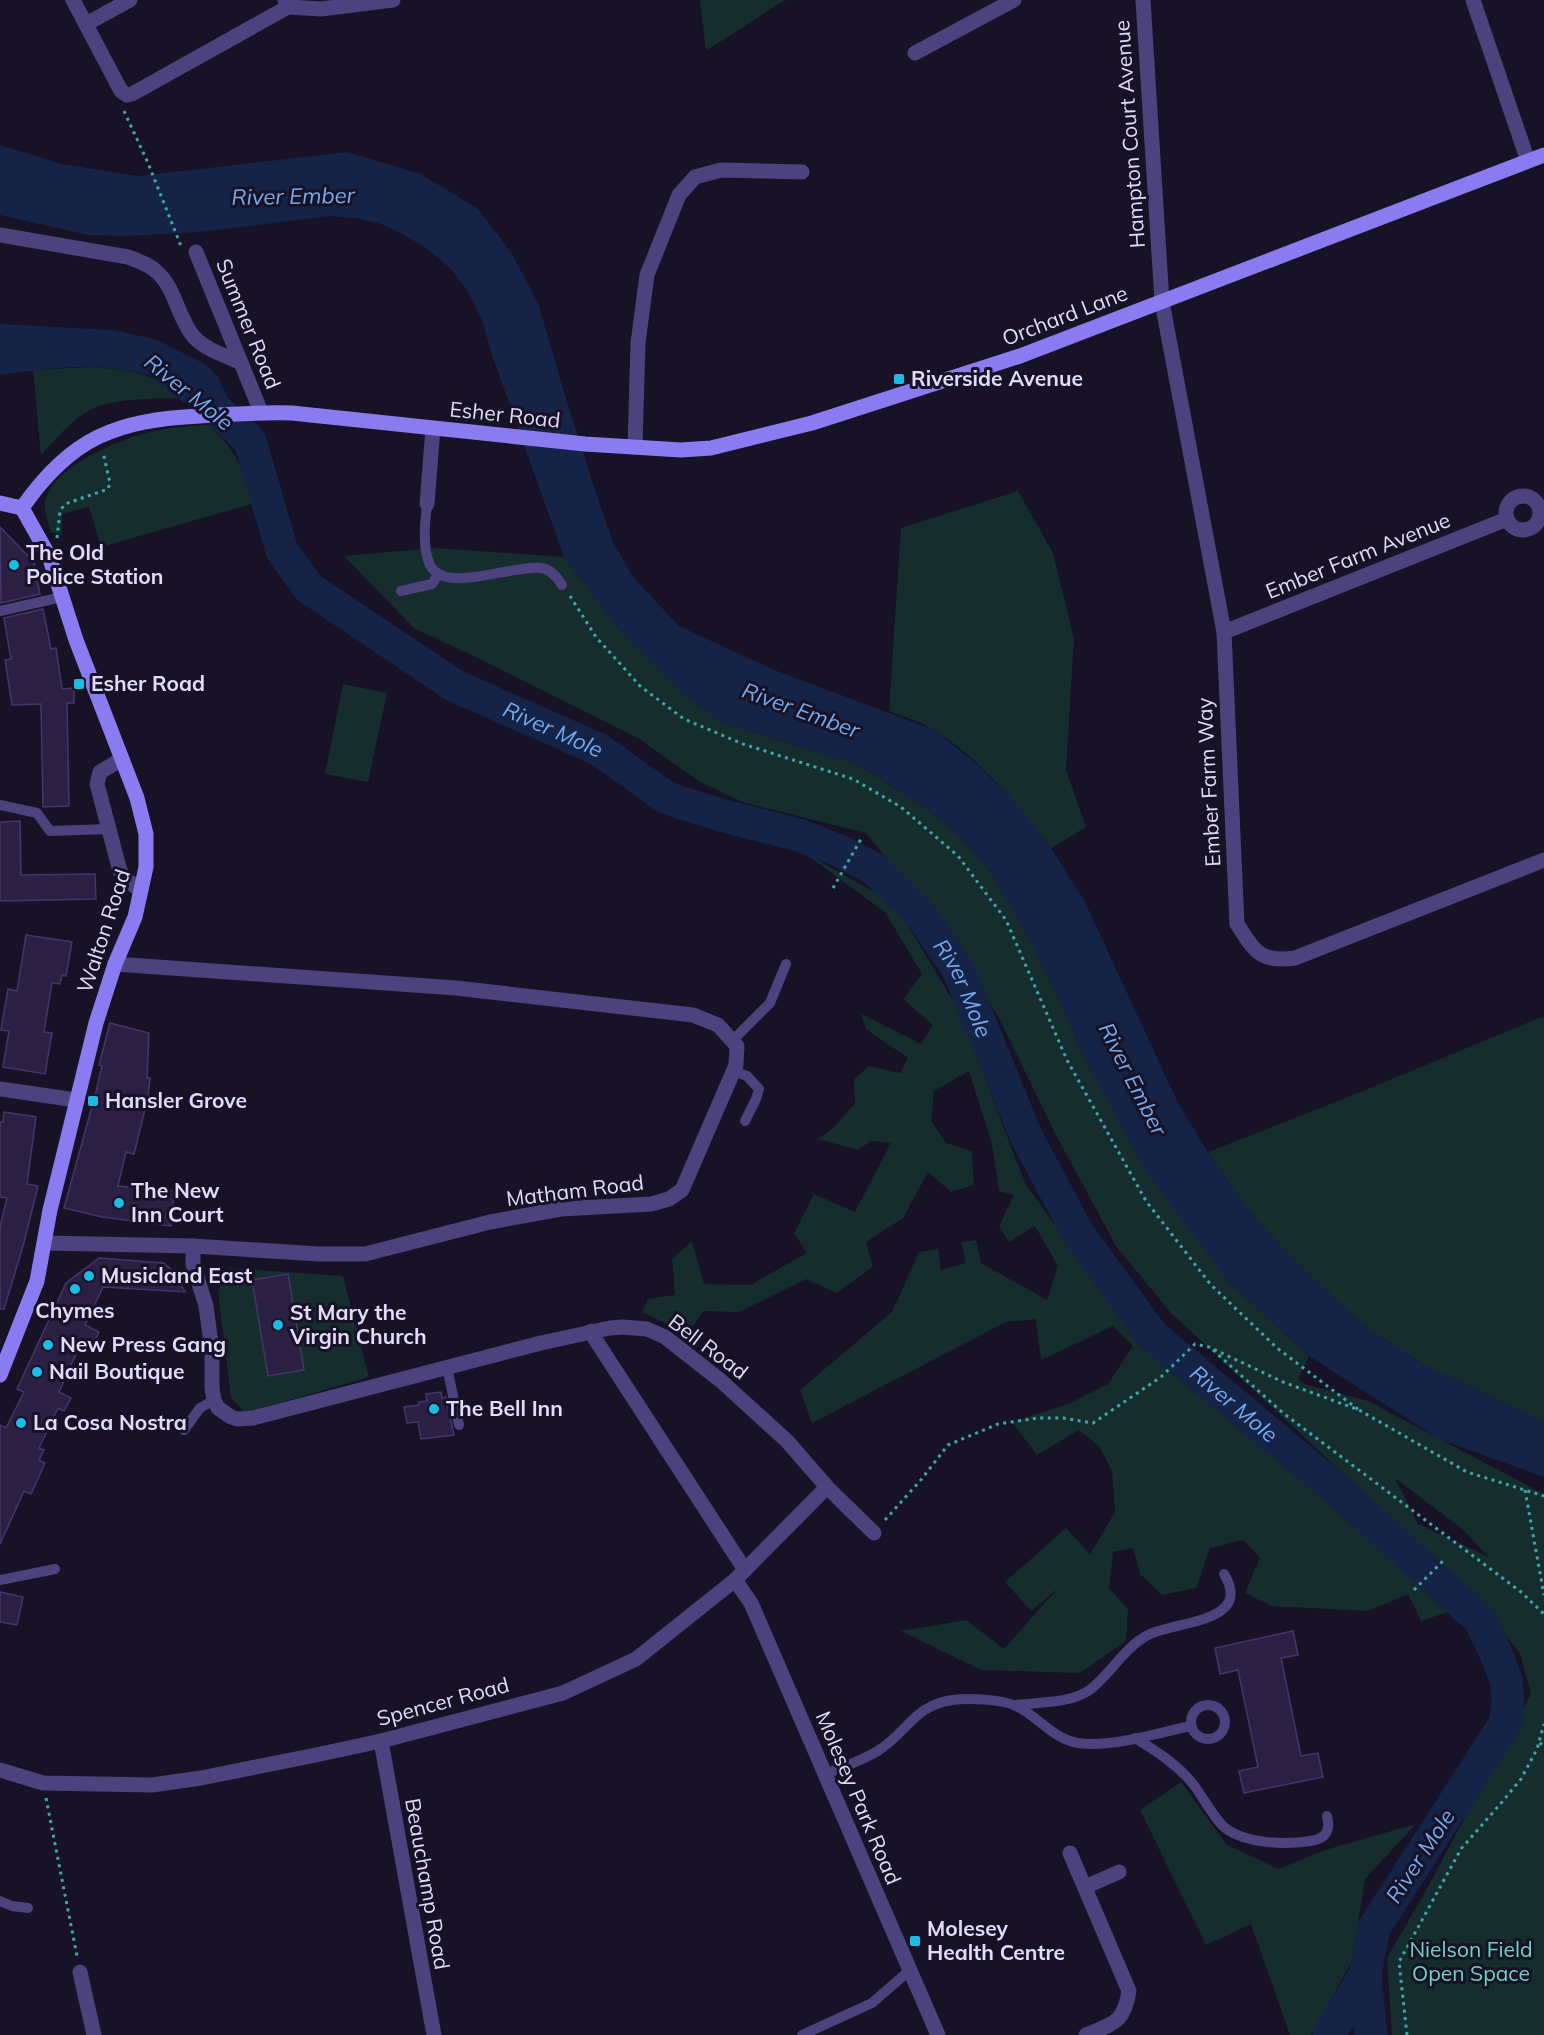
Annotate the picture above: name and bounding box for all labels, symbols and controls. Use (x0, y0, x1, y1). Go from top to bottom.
street label: Hampton Court Avenue (1108, 19, 1150, 249)
water label: River Ember (231, 181, 356, 211)
street label: Summer Road (211, 255, 287, 393)
street label: Orchard Lane (998, 279, 1131, 351)
water label: River Mole (139, 348, 239, 436)
place label: Riverside Avenue (911, 365, 1083, 391)
marker: Riverside Avenue (892, 372, 906, 386)
street label: Esher Road (449, 395, 562, 433)
street label: Ember Farm Avenue (1262, 506, 1454, 604)
place label: The Old Police Station (26, 539, 163, 589)
marker: The Old Police Station (7, 558, 21, 572)
place label: Esher Road (91, 670, 205, 696)
water label: River Ember (738, 676, 865, 745)
marker: Esher Road (72, 677, 86, 691)
water label: River Mole (499, 695, 607, 763)
street label: Ember Farm Way (1191, 697, 1225, 867)
street label: Walton Road (71, 866, 135, 996)
water label: River Mole (927, 933, 998, 1042)
water label: River Ember (1093, 1018, 1174, 1141)
place label: Hansler Grove (105, 1087, 247, 1113)
marker: Hansler Grove (86, 1094, 100, 1108)
street label: Matham Road (505, 1169, 645, 1211)
place label: The New Inn Court (131, 1177, 223, 1227)
marker: The New Inn Court (112, 1196, 126, 1210)
place label: Musicland East (101, 1262, 252, 1288)
marker: Musicland East (82, 1269, 96, 1283)
marker: Chymes (68, 1282, 82, 1296)
place label: Chymes (35, 1297, 115, 1323)
place label: St Mary the Virgin Church (289, 1299, 427, 1349)
street label: Bell Road (664, 1308, 753, 1384)
marker: St Mary the Virgin Church (271, 1318, 285, 1332)
place label: New Press Gang (60, 1331, 226, 1357)
marker: New Press Gang (41, 1338, 55, 1352)
place label: Nail Boutique (49, 1358, 185, 1384)
water label: River Mole (1184, 1359, 1284, 1449)
marker: Nail Boutique (30, 1365, 44, 1379)
place label: The Bell Inn (446, 1395, 563, 1421)
marker: The Bell Inn (427, 1402, 441, 1416)
place label: La Cosa Nostra (33, 1409, 187, 1435)
marker: La Cosa Nostra (14, 1416, 28, 1430)
street label: Spencer Road (374, 1671, 512, 1731)
street label: Molesey Park Road (811, 1707, 907, 1888)
street label: Beauchamp Road (400, 1796, 456, 1972)
water label: River Mole (1379, 1804, 1461, 1908)
place label: Molesey Health Centre (927, 1915, 1065, 1965)
marker: Molesey Health Centre (908, 1934, 922, 1948)
park label: Nielson Field Open Space (1409, 1936, 1533, 1986)

